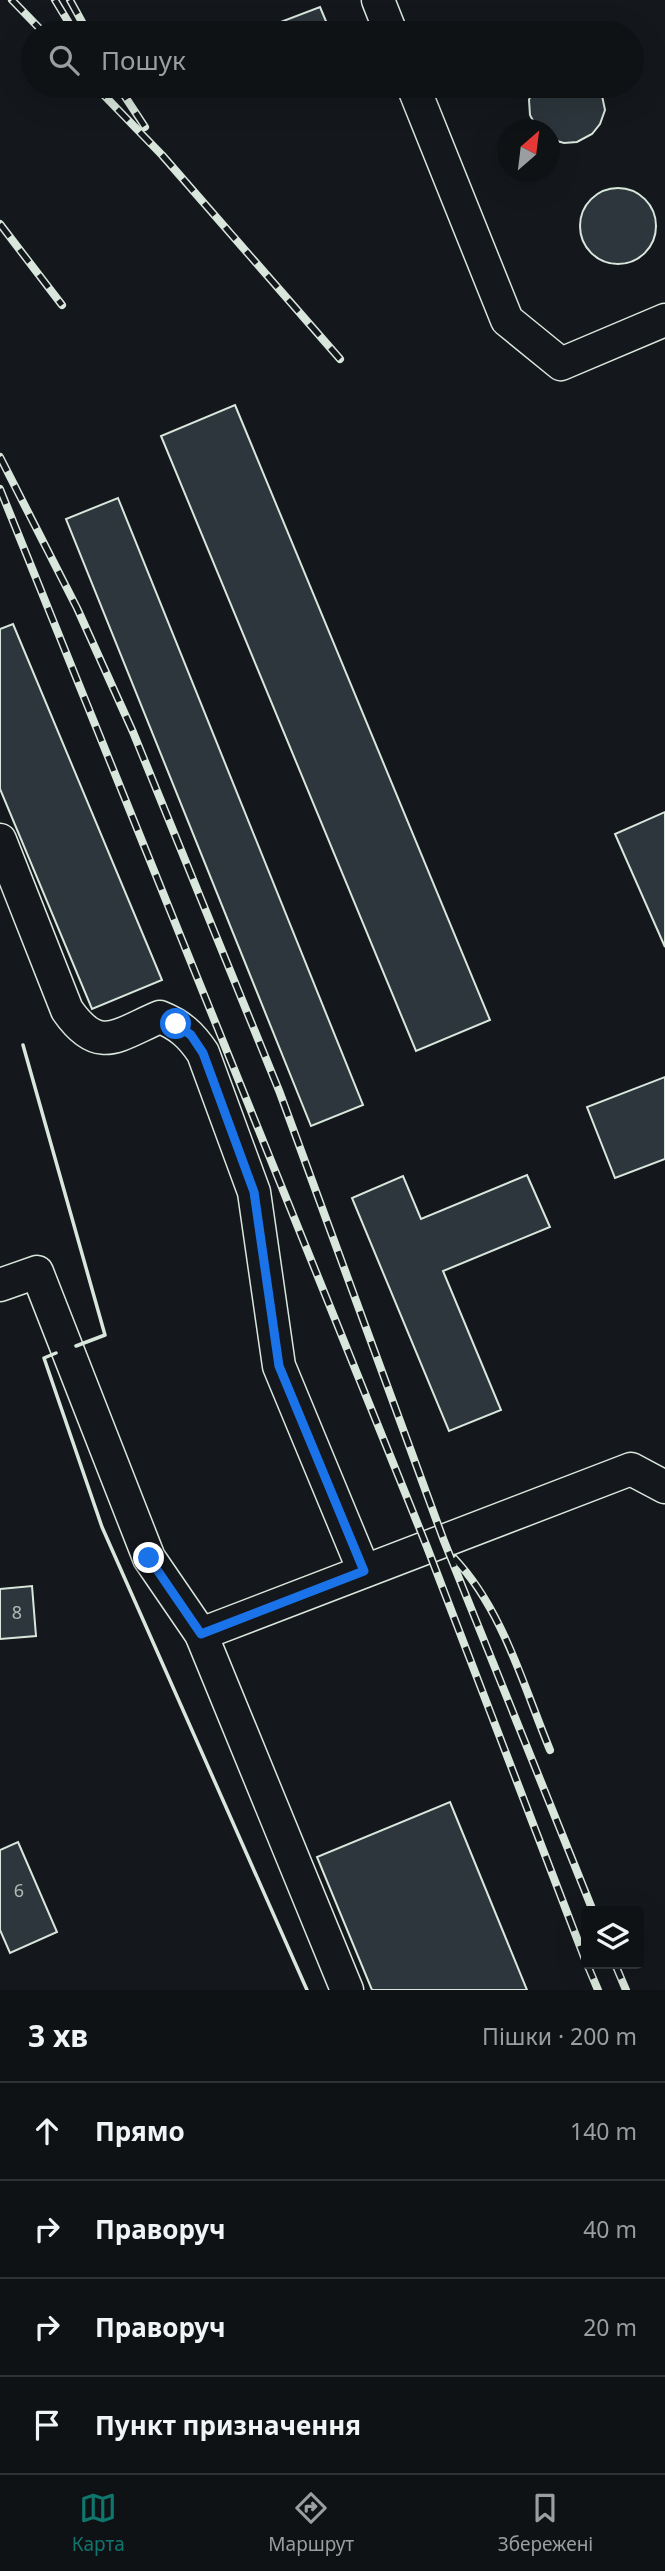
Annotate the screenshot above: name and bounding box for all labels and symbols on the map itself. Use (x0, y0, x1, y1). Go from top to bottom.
north arrow (497, 119, 560, 182)
route start (160, 1008, 191, 1039)
route end (133, 1542, 164, 1573)
house number: 8 (12, 1600, 22, 1624)
house number: 6 (14, 1878, 24, 1902)

